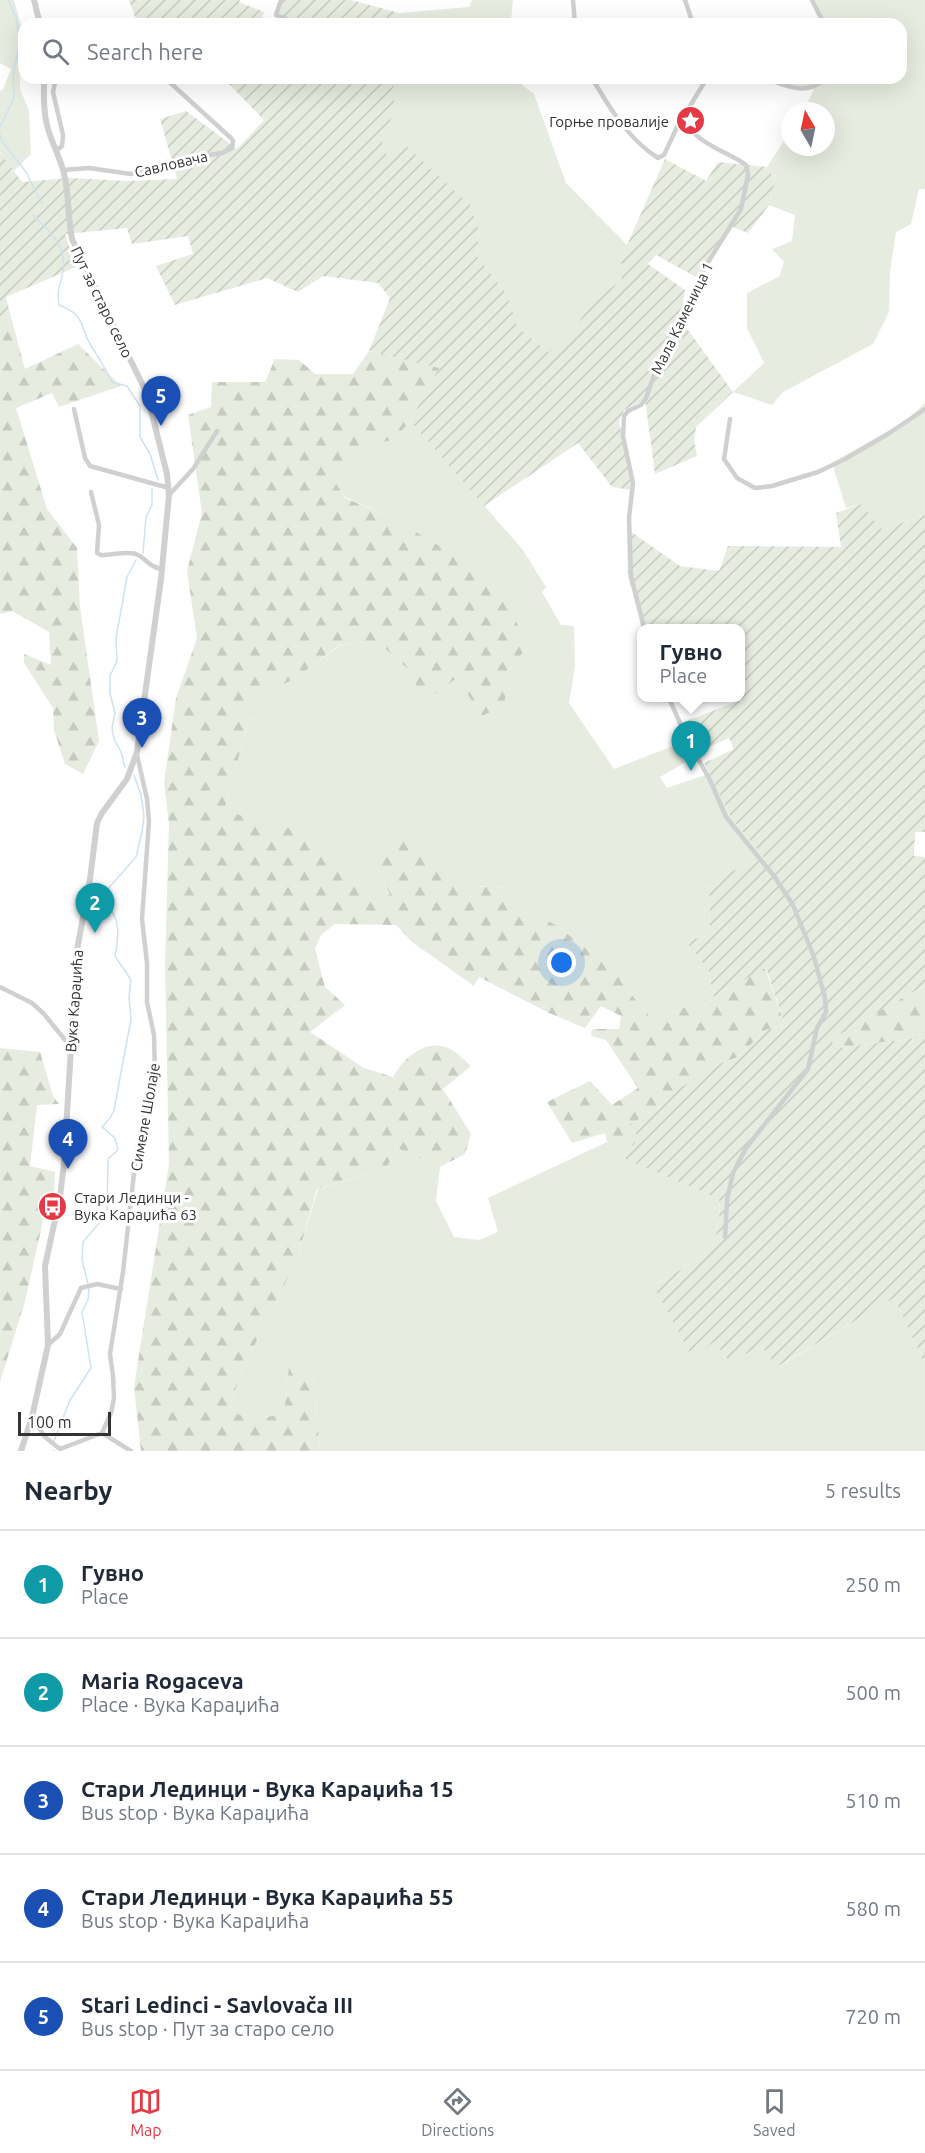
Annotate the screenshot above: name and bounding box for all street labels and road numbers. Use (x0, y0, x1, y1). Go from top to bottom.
street label: Савловача (133, 147, 209, 181)
street label: Пут за старо село (68, 244, 136, 360)
street label: Мала Каменица 1 (647, 259, 717, 377)
street label: Вука Караџића (62, 949, 86, 1053)
street label: Симеле Шолаје (127, 1062, 163, 1172)

